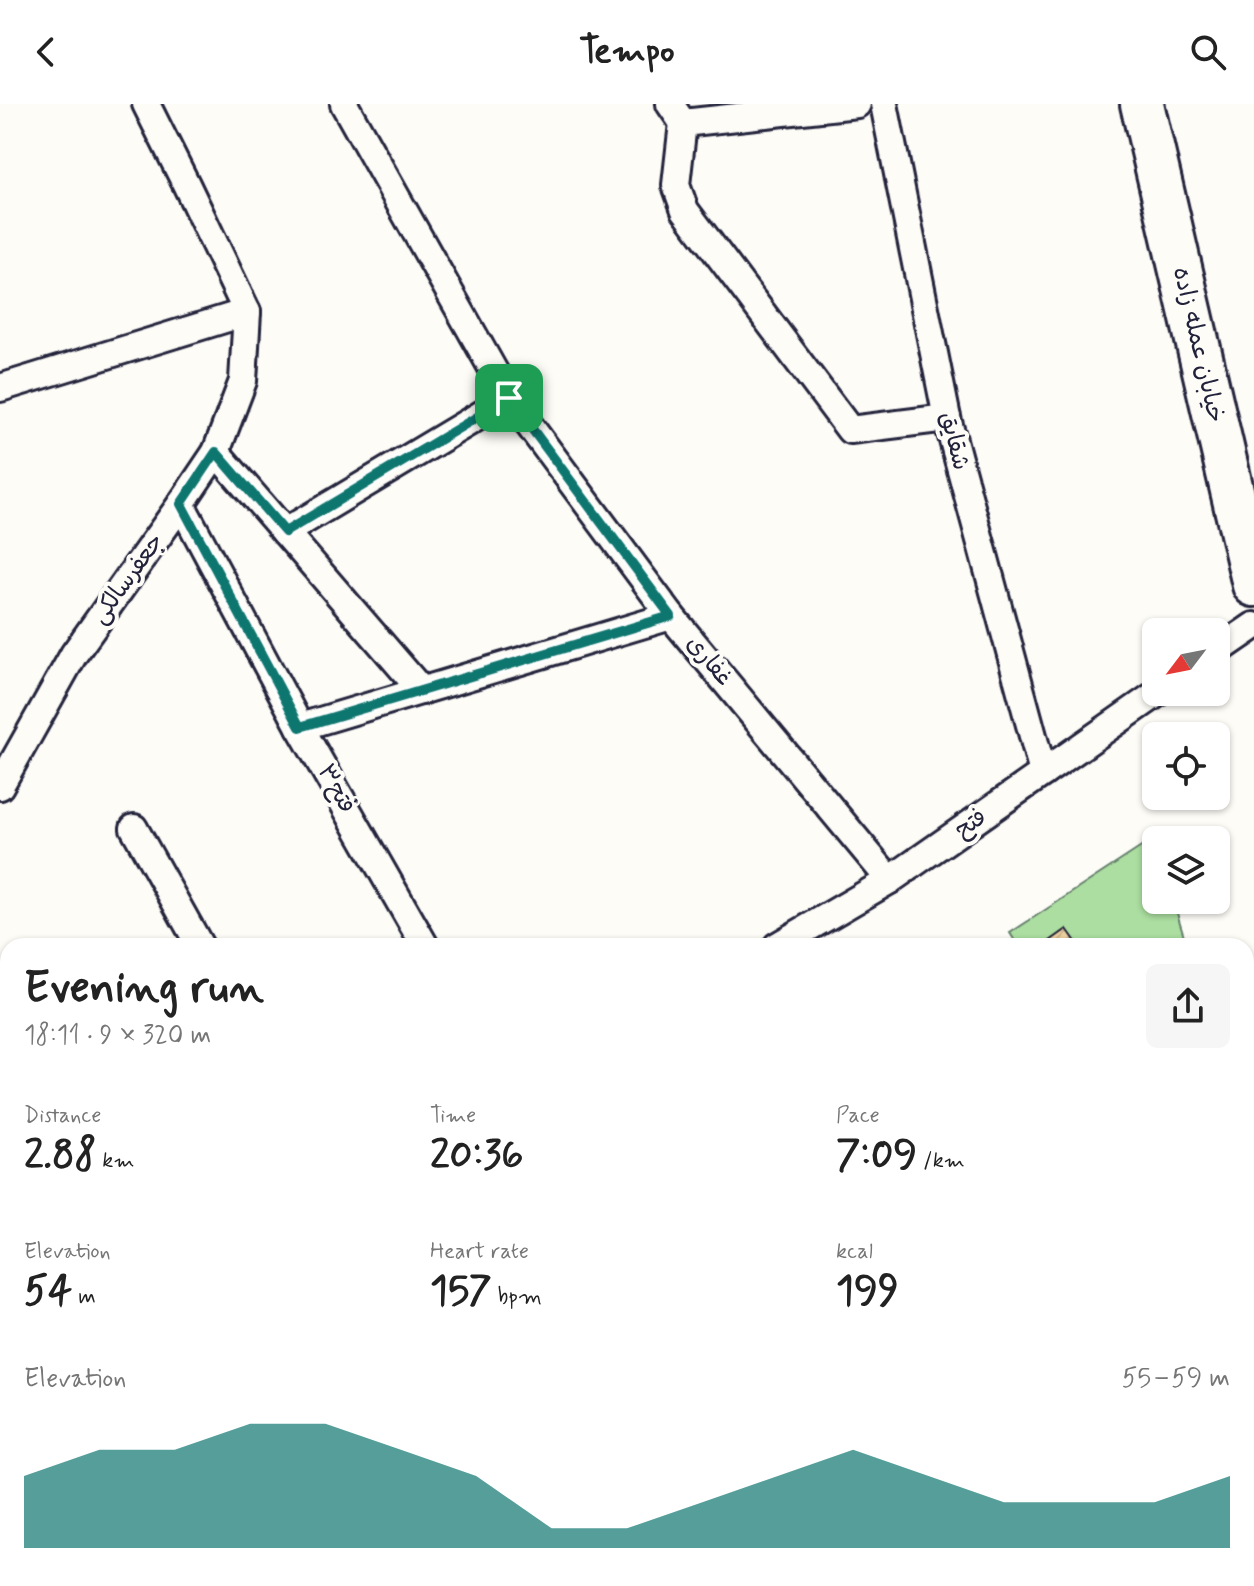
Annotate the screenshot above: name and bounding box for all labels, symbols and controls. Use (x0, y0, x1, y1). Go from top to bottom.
text: Tempo (579, 29, 675, 76)
icon: back (24, 30, 68, 74)
icon: search (1186, 30, 1230, 74)
street label: خیابان عمله زاده (1165, 264, 1231, 426)
pin (475, 364, 543, 432)
icon: arrive (487, 376, 531, 420)
street label: شقایق (932, 409, 976, 473)
street label: جعفرسالکی (84, 527, 172, 631)
north arrow (1142, 618, 1230, 706)
map controls (1142, 618, 1230, 914)
street label: غفاری (679, 629, 739, 693)
button: locate (1142, 722, 1230, 810)
street label: فتح۳ (310, 759, 362, 819)
street label: فتح (949, 802, 993, 846)
button: layers (1142, 826, 1230, 914)
text: Evening run (24, 960, 264, 1018)
button: share (1146, 964, 1230, 1048)
text: 18:11 · 9 × 320 m (24, 1019, 211, 1053)
text: Distance (24, 1102, 101, 1130)
text: Time (430, 1102, 476, 1130)
text: Pace (836, 1102, 880, 1130)
text: 2.88 (24, 1130, 96, 1182)
text: 20:36 (430, 1130, 523, 1182)
text: 7:09 (836, 1130, 917, 1182)
text: km (96, 1147, 134, 1175)
text: /km (917, 1147, 965, 1175)
text: Elevation (24, 1238, 111, 1266)
text: Heart rate (430, 1238, 529, 1266)
text: kcal (836, 1238, 873, 1266)
text: 54 (24, 1266, 72, 1318)
text: 157 (430, 1266, 492, 1318)
text: 199 (836, 1266, 899, 1318)
text: m (72, 1283, 96, 1311)
text: bpm (492, 1283, 542, 1311)
text: Elevation (24, 1362, 126, 1396)
text: 55–59 m (1122, 1362, 1230, 1396)

